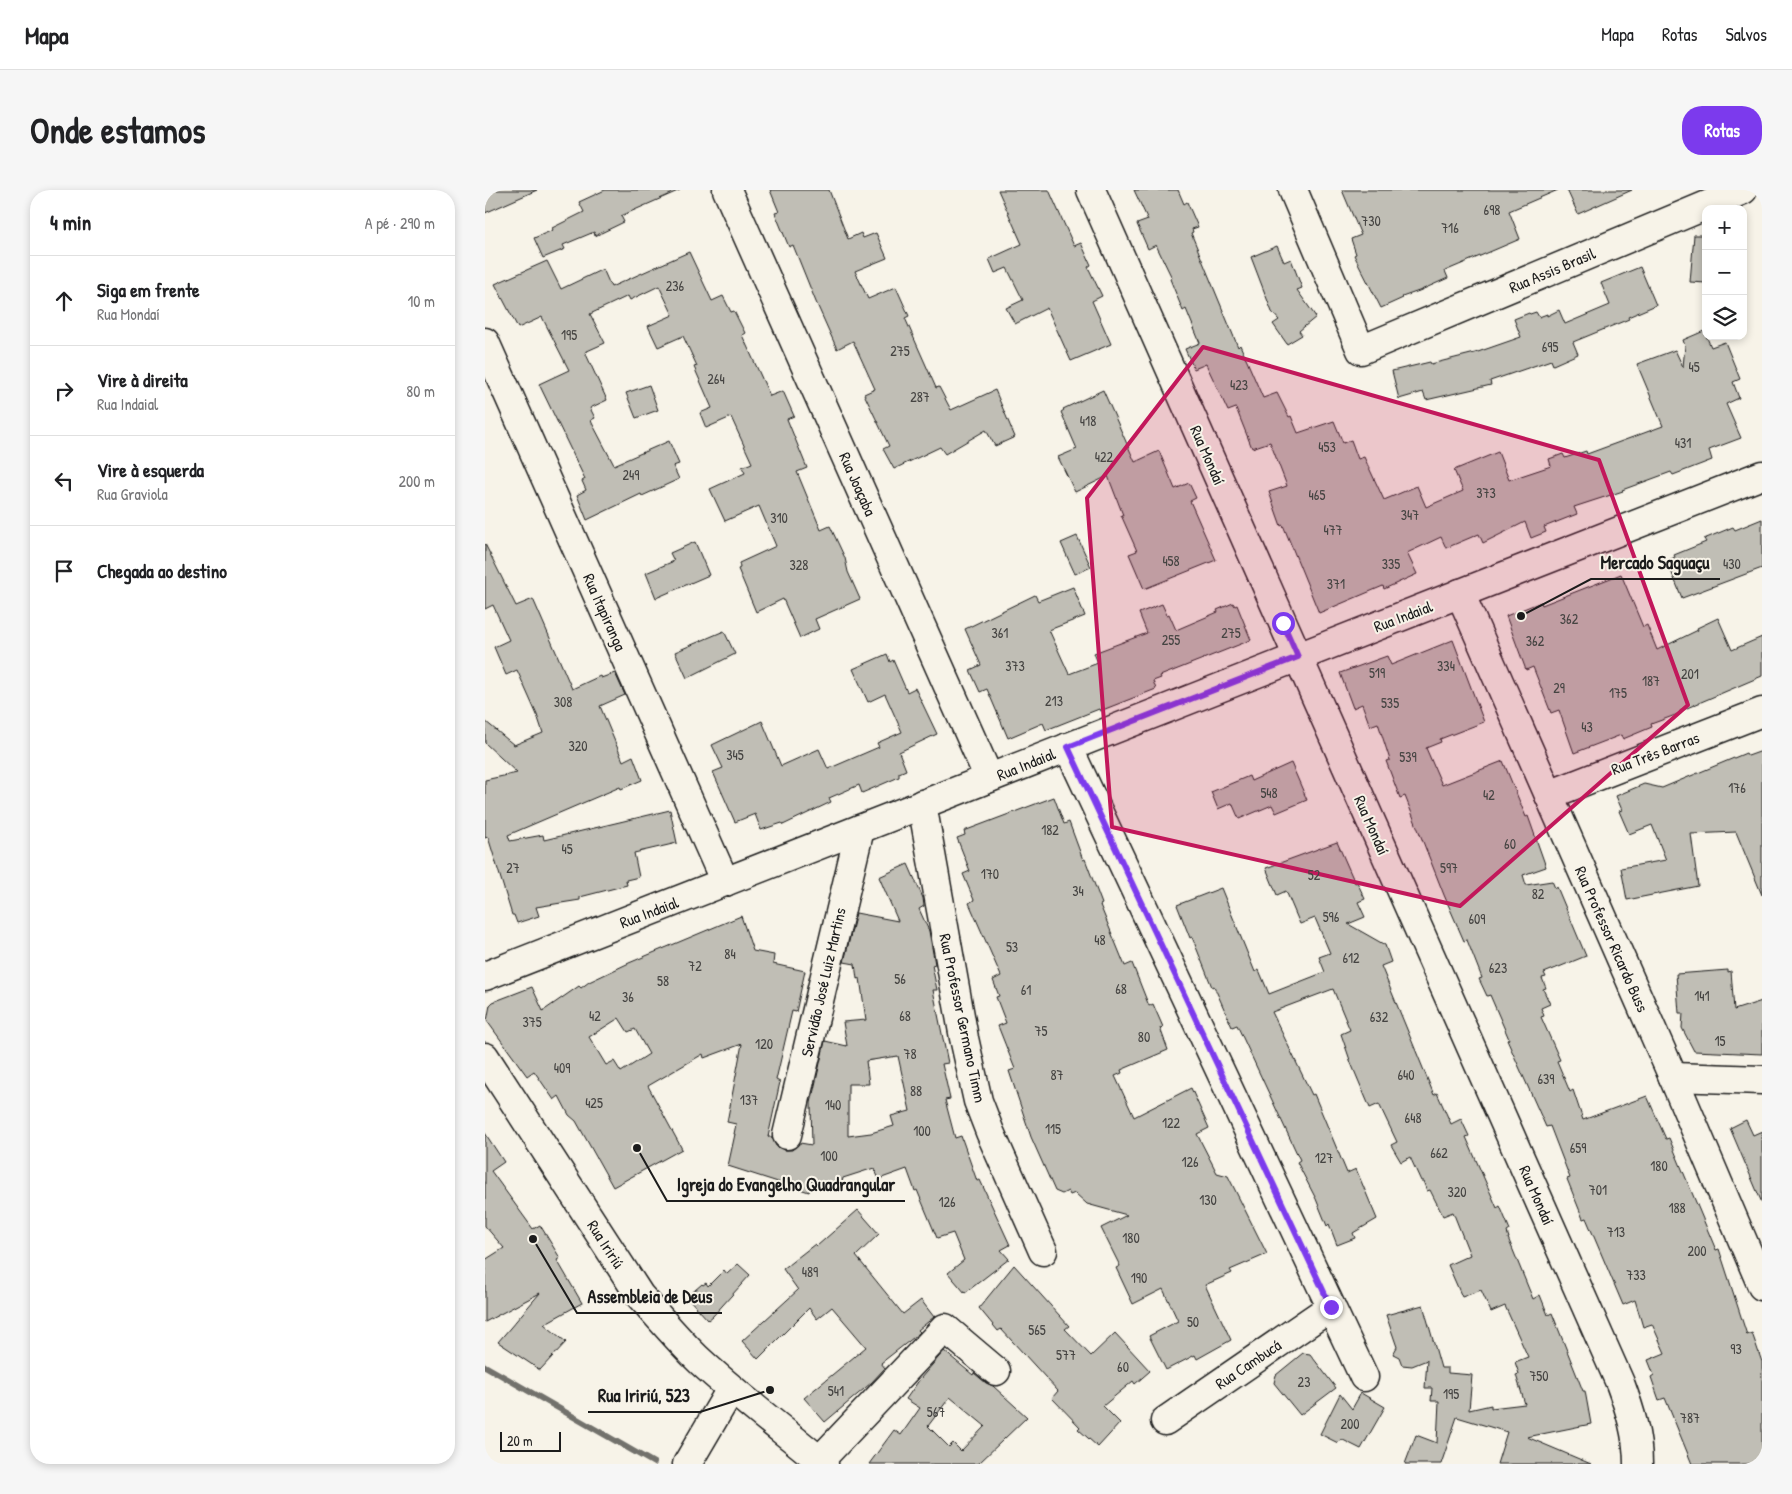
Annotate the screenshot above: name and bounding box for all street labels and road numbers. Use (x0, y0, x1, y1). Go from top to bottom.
street label: Rua Assis Brasil (1505, 242, 1599, 298)
street label: Rua Mondaí (1185, 422, 1231, 488)
street label: Rua Joaçaba (834, 449, 882, 519)
street label: Rua Itapiranga (578, 570, 632, 654)
street label: Rua Indaial (1370, 594, 1436, 637)
street label: Rua Três Barras (1608, 726, 1702, 780)
street label: Rua Indaial (993, 742, 1059, 786)
street label: Rua Mondaí (1349, 792, 1395, 858)
street label: Rua Professor Ricardo Buss (1570, 863, 1654, 1015)
street label: Rua Indaial (616, 890, 682, 933)
street label: Servidão José Luiz Martins (795, 905, 851, 1059)
street label: Rua Professor Germano Timm (934, 931, 992, 1105)
street label: Rua Mondaí (1514, 1162, 1560, 1228)
street label: Rua Iririú (582, 1216, 630, 1273)
street label: Rua Cambucá (1211, 1334, 1285, 1394)

